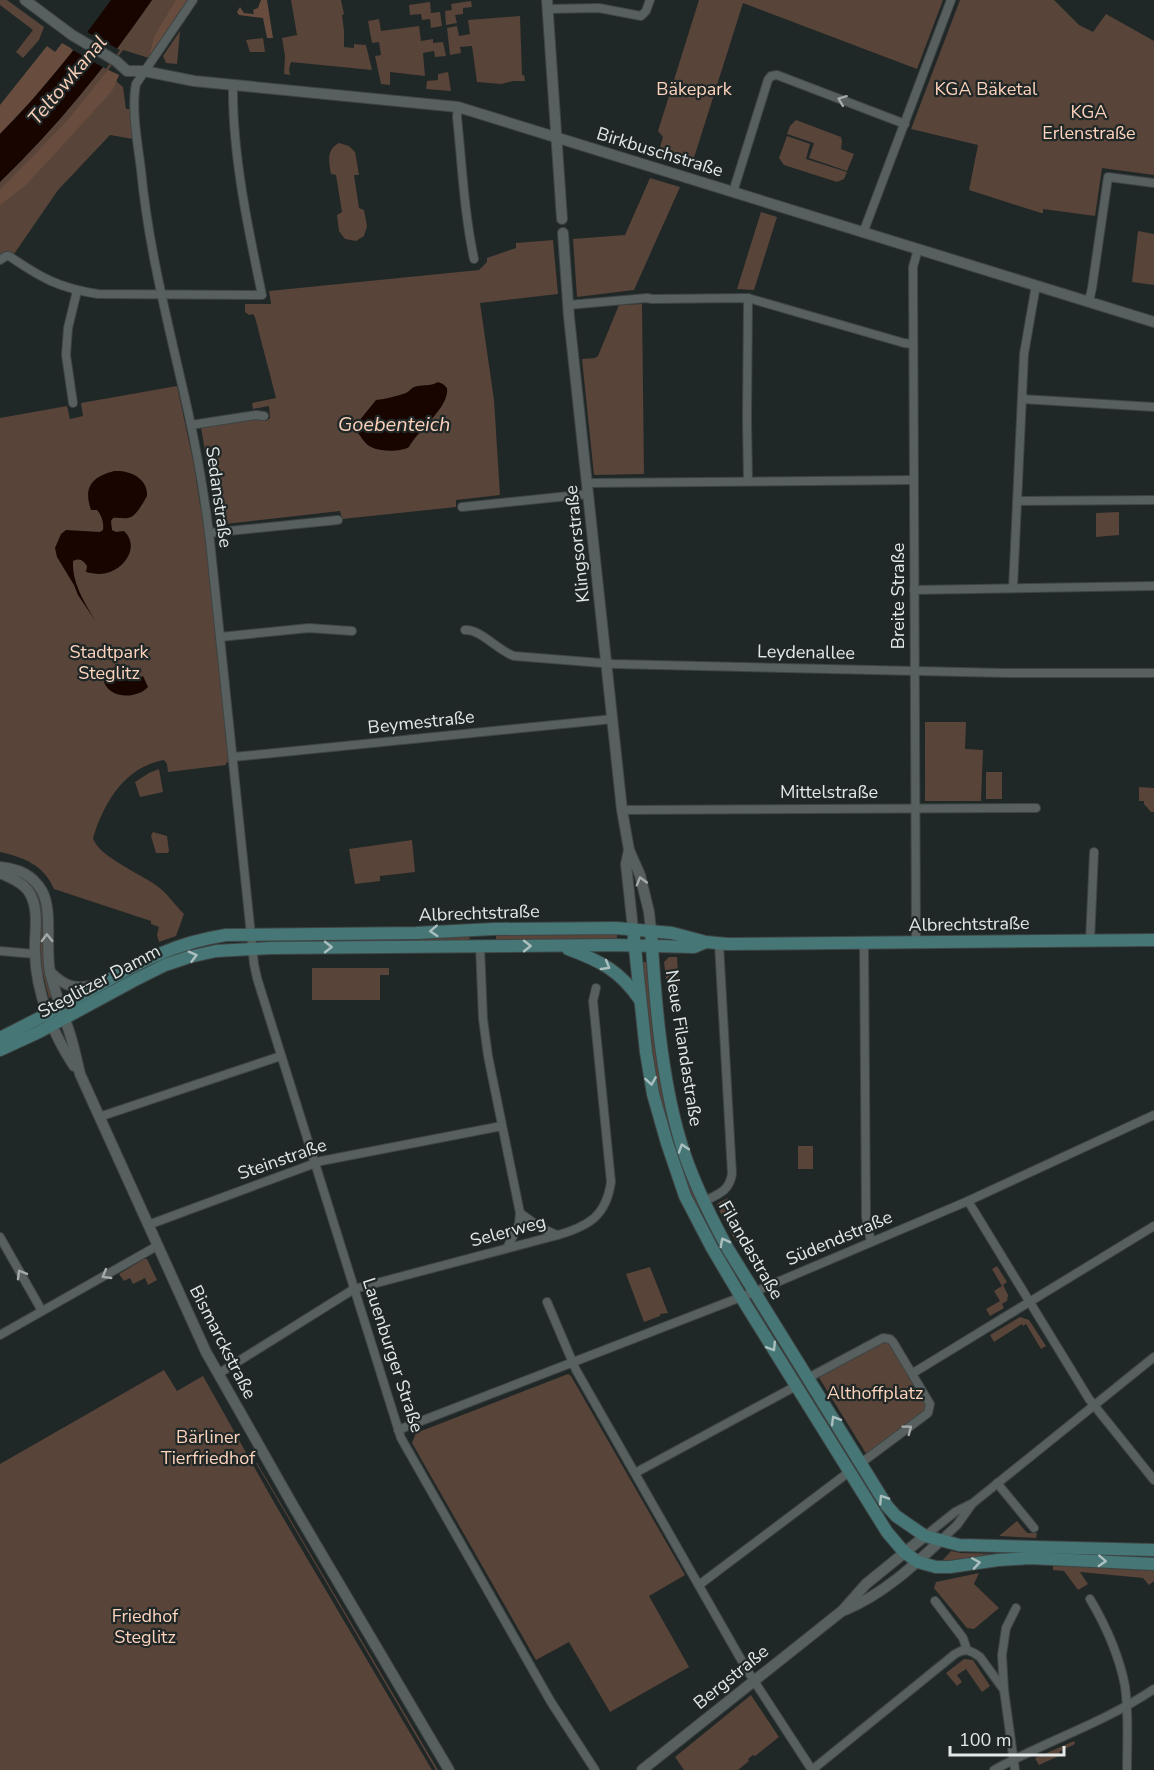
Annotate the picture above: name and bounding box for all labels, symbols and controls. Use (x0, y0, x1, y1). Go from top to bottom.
water label: Teltowkanal (22, 29, 113, 131)
park label: Bäkepark (656, 77, 733, 101)
park label: KGA Bäketal (935, 77, 1038, 101)
one-way arrow (837, 94, 848, 107)
park label: KGA Erlenstraße (1042, 100, 1136, 145)
street label: Birkbuschstraße (594, 121, 726, 183)
water label: Goebenteich (338, 411, 450, 438)
street label: Sedanstraße (200, 445, 238, 549)
street label: Klingsorstraße (559, 484, 595, 604)
street label: Breite Straße (886, 543, 910, 649)
street label: Leydenallee (757, 639, 855, 665)
park label: Stadtpark Steglitz (69, 640, 150, 685)
street label: Beymestraße (366, 704, 476, 740)
street label: Mittelstraße (780, 780, 878, 804)
one-way arrow (636, 876, 648, 886)
street label: Albrechtstraße (418, 899, 540, 927)
street label: Albrechtstraße (908, 911, 1030, 937)
one-way arrow (430, 925, 439, 938)
one-way arrow (41, 933, 54, 942)
street label: Steglitzer Damm (33, 939, 165, 1023)
one-way arrow (523, 940, 532, 952)
one-way arrow (324, 941, 333, 953)
one-way arrow (188, 951, 198, 963)
one-way arrow (600, 958, 610, 970)
street label: Neue Filandastraße (660, 968, 708, 1128)
one-way arrow (644, 1076, 657, 1086)
street label: Steinstraße (234, 1133, 330, 1185)
one-way arrow (677, 1143, 690, 1154)
street label: Filandastraße (713, 1196, 789, 1304)
street label: Südendstraße (782, 1205, 896, 1271)
street label: Selerweg (467, 1209, 549, 1253)
one-way arrow (720, 1238, 731, 1248)
one-way arrow (102, 1268, 113, 1279)
one-way arrow (17, 1270, 28, 1280)
street label: Lauenburger Straße (357, 1275, 429, 1435)
street label: Bismarckstraße (184, 1281, 262, 1403)
one-way arrow (765, 1340, 776, 1351)
park label: Althoffplatz (827, 1381, 923, 1405)
one-way arrow (830, 1416, 842, 1426)
park label: Bärliner Tierfriedhof (161, 1425, 256, 1470)
one-way arrow (901, 1425, 912, 1436)
one-way arrow (878, 1495, 890, 1505)
one-way arrow (1098, 1554, 1107, 1567)
one-way arrow (971, 1558, 981, 1570)
park label: Friedhof Steglitz (112, 1604, 179, 1649)
street label: Bergstraße (688, 1639, 774, 1715)
scale bar (950, 1719, 1064, 1757)
text: 100 m (959, 1728, 1011, 1752)

